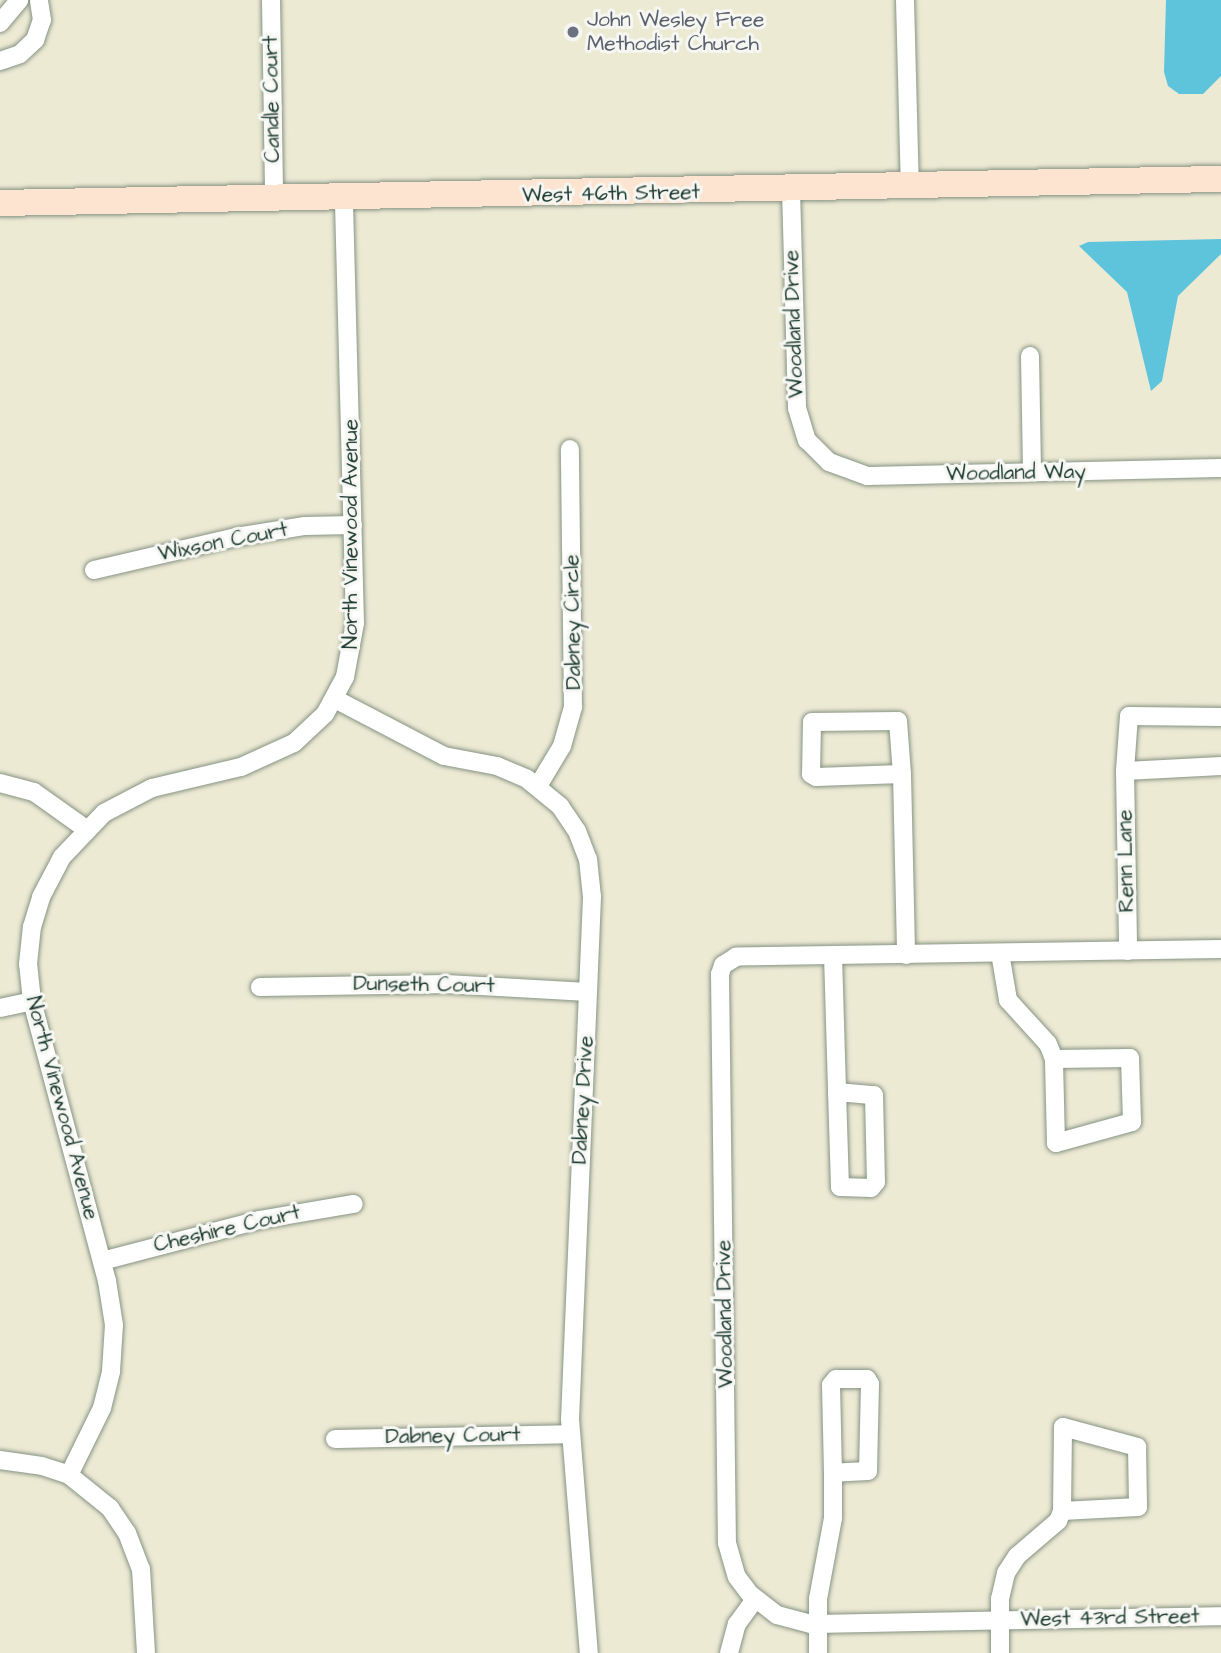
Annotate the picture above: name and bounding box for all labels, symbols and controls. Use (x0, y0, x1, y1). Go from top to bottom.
place label: John Wesley Free Methodist Church (587, 7, 764, 57)
marker: John Wesley Free Methodist Church (565, 24, 581, 40)
street label: Candle Court (258, 35, 286, 163)
street label: West 46th Street (522, 180, 700, 208)
street label: Woodland Drive (779, 249, 809, 399)
street label: North Vinewood Avenue (338, 419, 364, 649)
street label: Woodland Way (946, 459, 1086, 487)
street label: Wixson Court (156, 517, 290, 567)
street label: Dabney Circle (559, 554, 587, 690)
street label: Renn Lane (1113, 809, 1139, 913)
street label: Dunseth Court (353, 971, 495, 999)
street label: North Vinewood Avenue (20, 994, 104, 1222)
street label: Dabney Drive (567, 1035, 599, 1165)
street label: Cheshire Court (151, 1200, 303, 1258)
street label: Woodland Drive (711, 1240, 739, 1388)
street label: Dabney Court (385, 1422, 521, 1450)
street label: West 43rd Street (1020, 1604, 1200, 1632)

